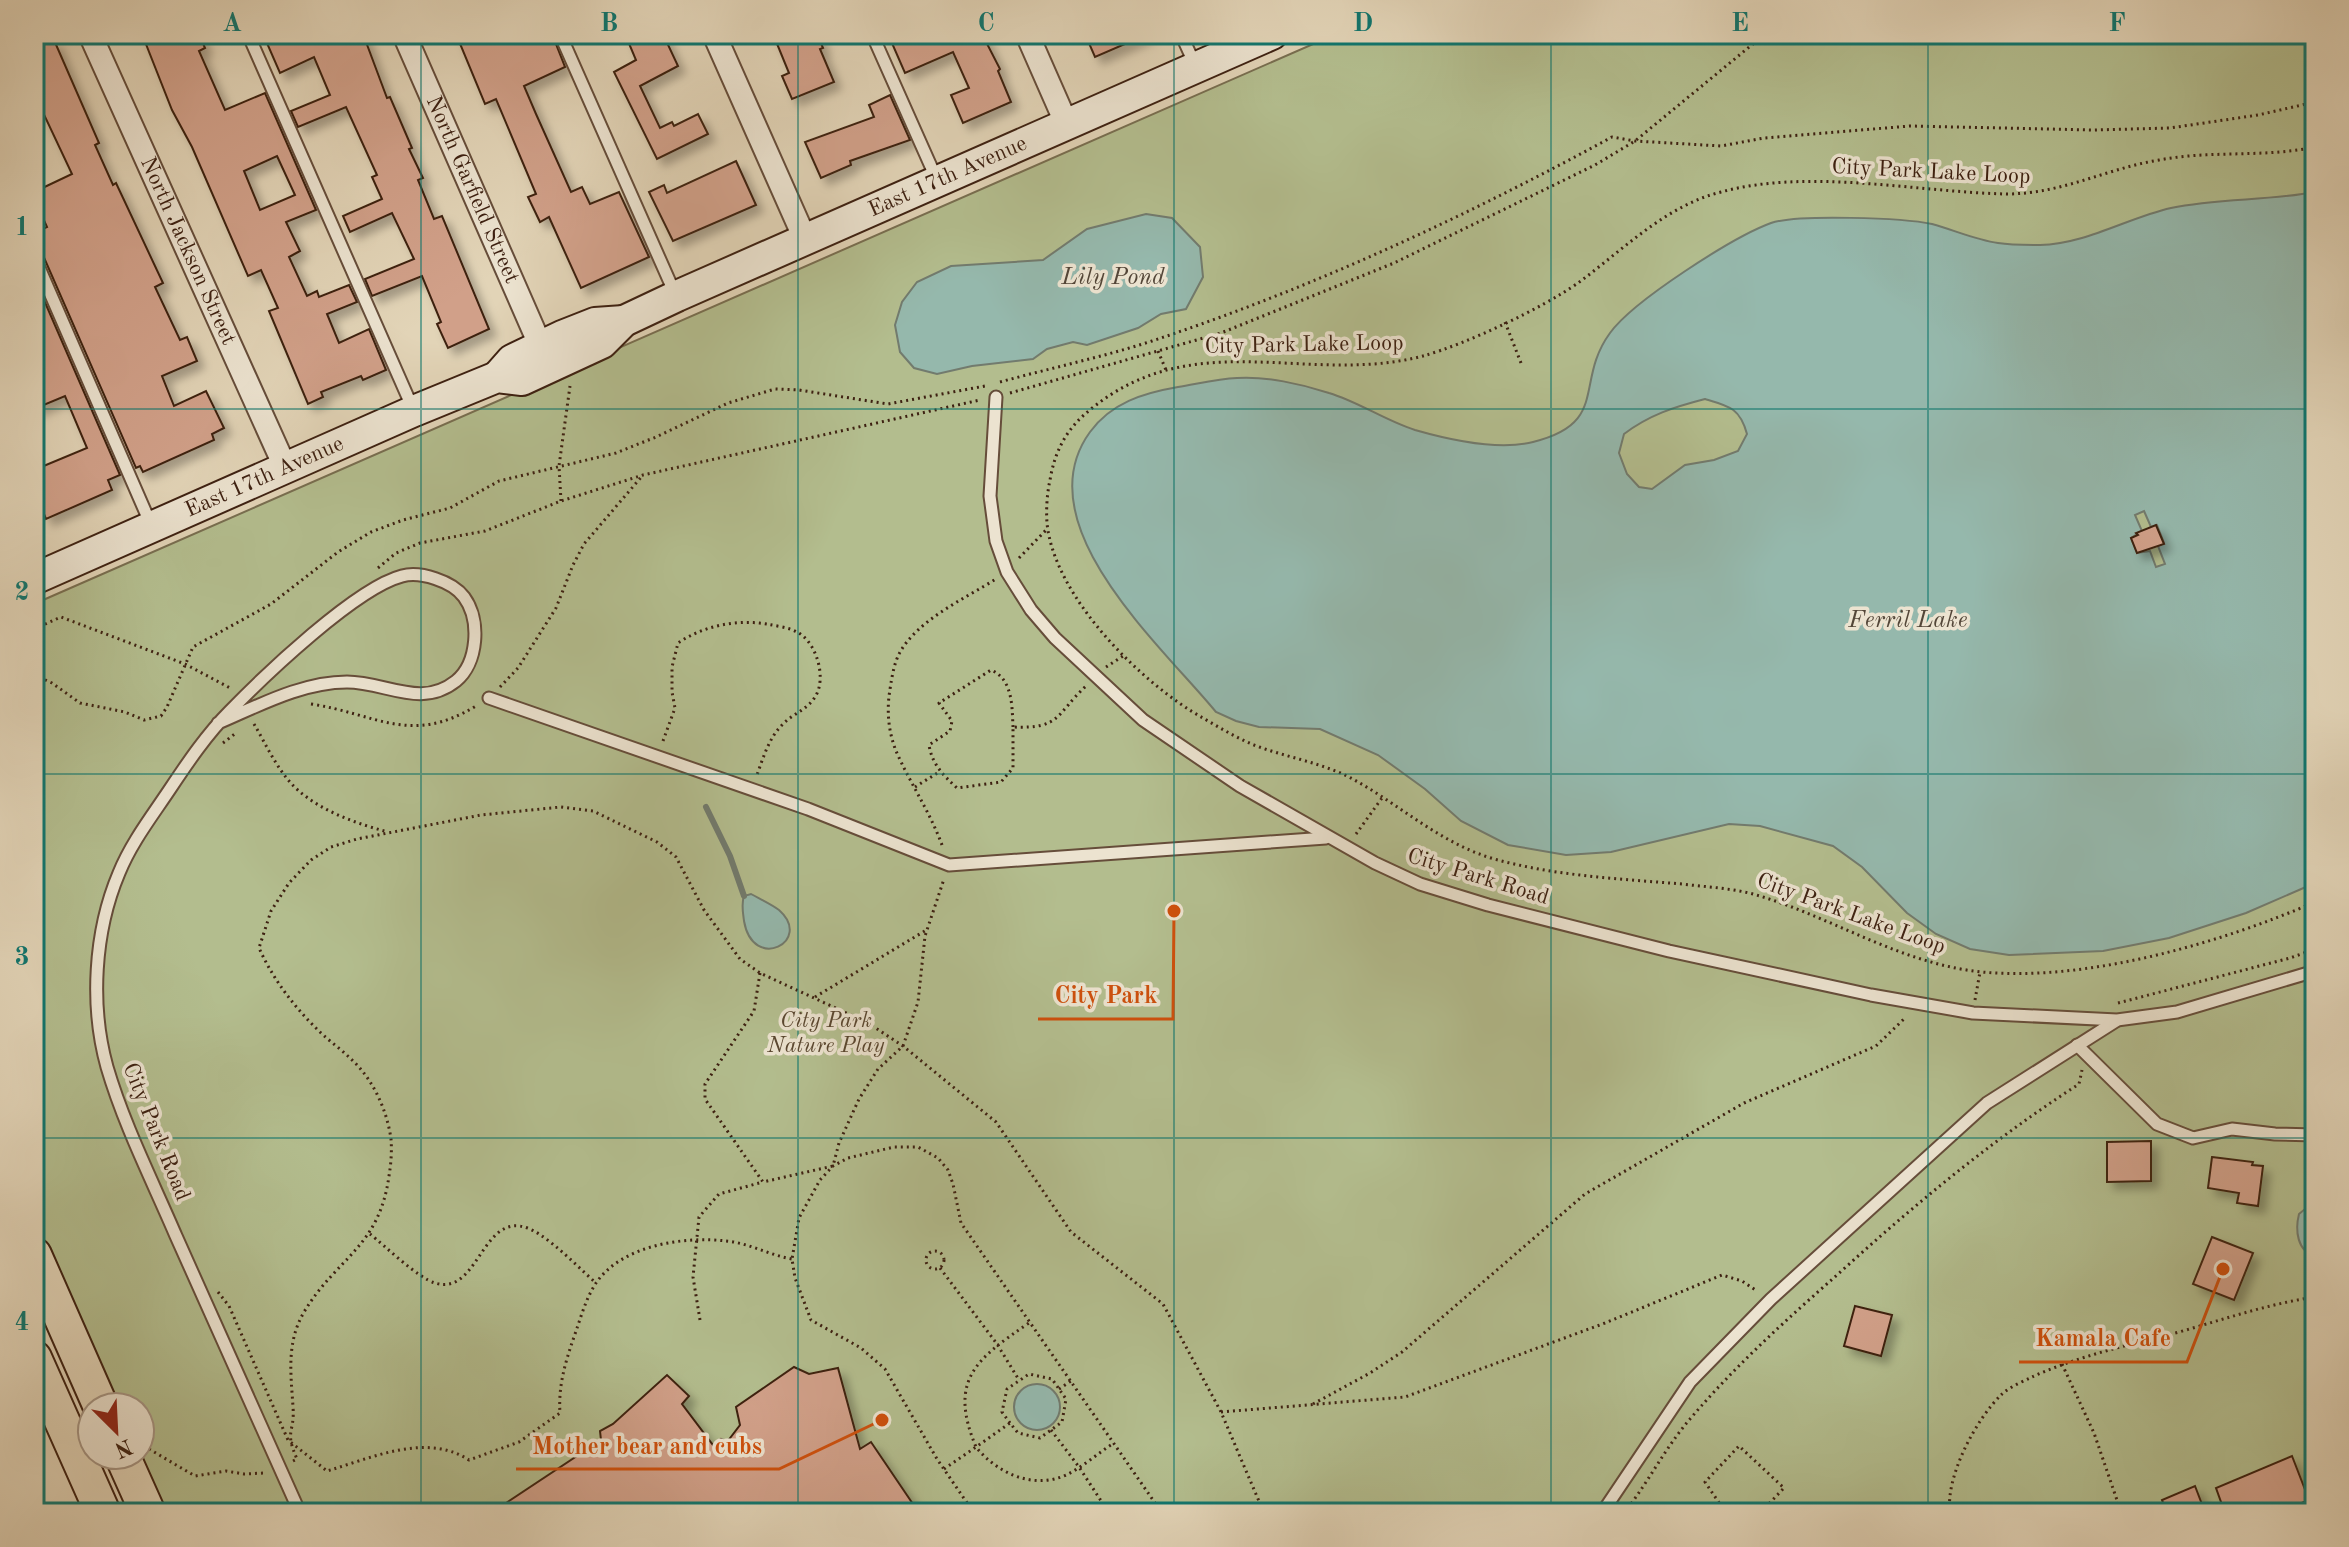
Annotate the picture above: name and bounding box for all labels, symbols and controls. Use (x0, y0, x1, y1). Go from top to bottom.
text: A (222, 11, 242, 37)
text: B (600, 11, 618, 37)
text: C (977, 11, 995, 37)
text: D (1353, 11, 1373, 37)
text: E (1731, 11, 1749, 37)
text: F (2108, 11, 2126, 37)
street label: North Garfield Street (422, 93, 523, 287)
street label: East 17th Avenue (865, 132, 1030, 221)
street label: North Jackson Street (136, 154, 240, 348)
street label: City Park Lake Loop (1831, 156, 2031, 188)
text: 1 (14, 215, 30, 241)
water label: Lily Pond (1060, 266, 1165, 290)
street label: City Park Lake Loop (1204, 332, 1404, 358)
street label: East 17th Avenue (182, 433, 347, 522)
text: 2 (14, 580, 30, 606)
water label: Ferril Lake (1847, 609, 1968, 633)
street label: City Park Road (1405, 845, 1551, 909)
street label: City Park Lake Loop (1754, 870, 1948, 958)
text: 3 (14, 945, 30, 971)
callout: City Park (1038, 971, 1173, 1019)
text: City Park (1055, 985, 1157, 1009)
park label: City Park Nature Play (766, 1010, 885, 1057)
street label: City Park Road (118, 1060, 194, 1204)
text: 4 (14, 1310, 30, 1336)
callout: Kamala Cafe (2019, 1314, 2187, 1362)
text: Kamala Cafe (2035, 1328, 2171, 1352)
north arrow (76, 1391, 156, 1471)
callout: Mother bear and cubs (516, 1421, 779, 1469)
text: N (111, 1434, 135, 1461)
text: Mother bear and cubs (532, 1436, 762, 1460)

